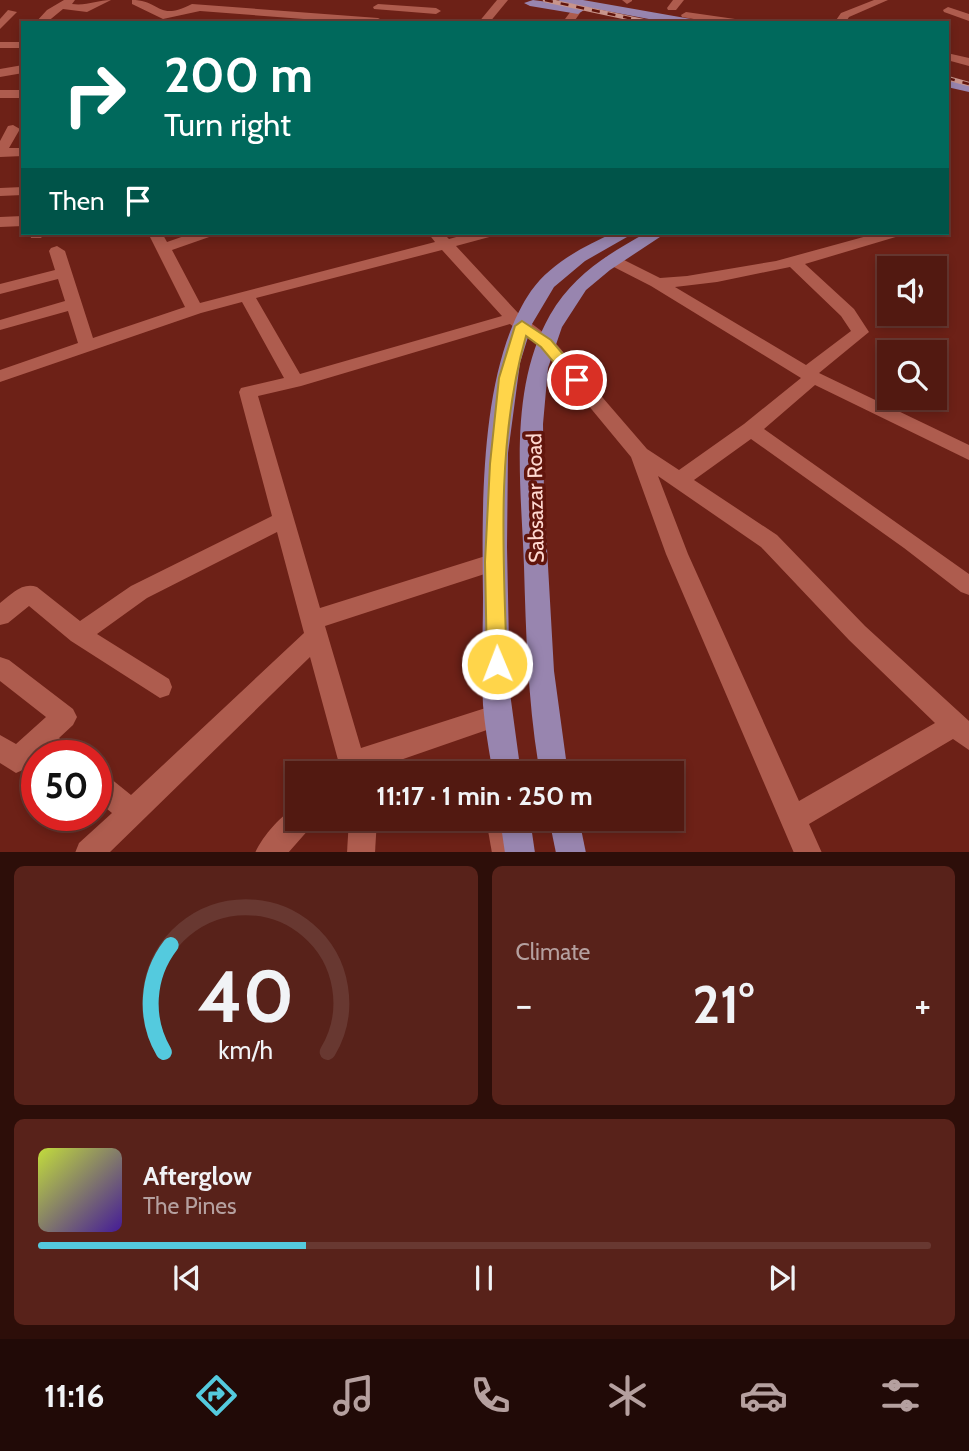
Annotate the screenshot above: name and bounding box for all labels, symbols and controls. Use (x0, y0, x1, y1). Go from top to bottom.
text: 200 m (164, 45, 313, 104)
icon: right (49, 49, 140, 140)
text: Turn right (164, 105, 291, 144)
icon: arrive (119, 182, 157, 220)
text: Then (49, 185, 105, 217)
map controls (877, 256, 947, 410)
button: sound (877, 256, 947, 326)
button: search (877, 340, 947, 410)
pin (547, 350, 607, 410)
icon: arrive (558, 361, 596, 399)
street label: Sabsazar Road (521, 433, 549, 563)
position arrow (460, 627, 534, 701)
speed limit sign: 50 (21, 740, 112, 831)
text: 11:17 · 1 min · 250 m (376, 780, 593, 812)
text: Climate (516, 938, 590, 966)
text: 40 (197, 952, 294, 1040)
text: 21° (692, 973, 754, 1036)
text: − (516, 981, 532, 1028)
text: + (914, 981, 931, 1028)
text: km/h (218, 1034, 273, 1064)
text: Afterglow (143, 1160, 252, 1192)
text: The Pines (143, 1192, 237, 1220)
icon: previous (168, 1259, 206, 1297)
icon: pause (465, 1259, 503, 1297)
icon: next (763, 1259, 801, 1297)
icon: directions (192, 1371, 241, 1420)
icon: music (329, 1371, 378, 1420)
icon: phone (466, 1371, 515, 1420)
icon: climate (603, 1371, 652, 1420)
icon: car (739, 1371, 788, 1420)
icon: filters (876, 1371, 925, 1420)
text: 11:16 (44, 1376, 104, 1415)

